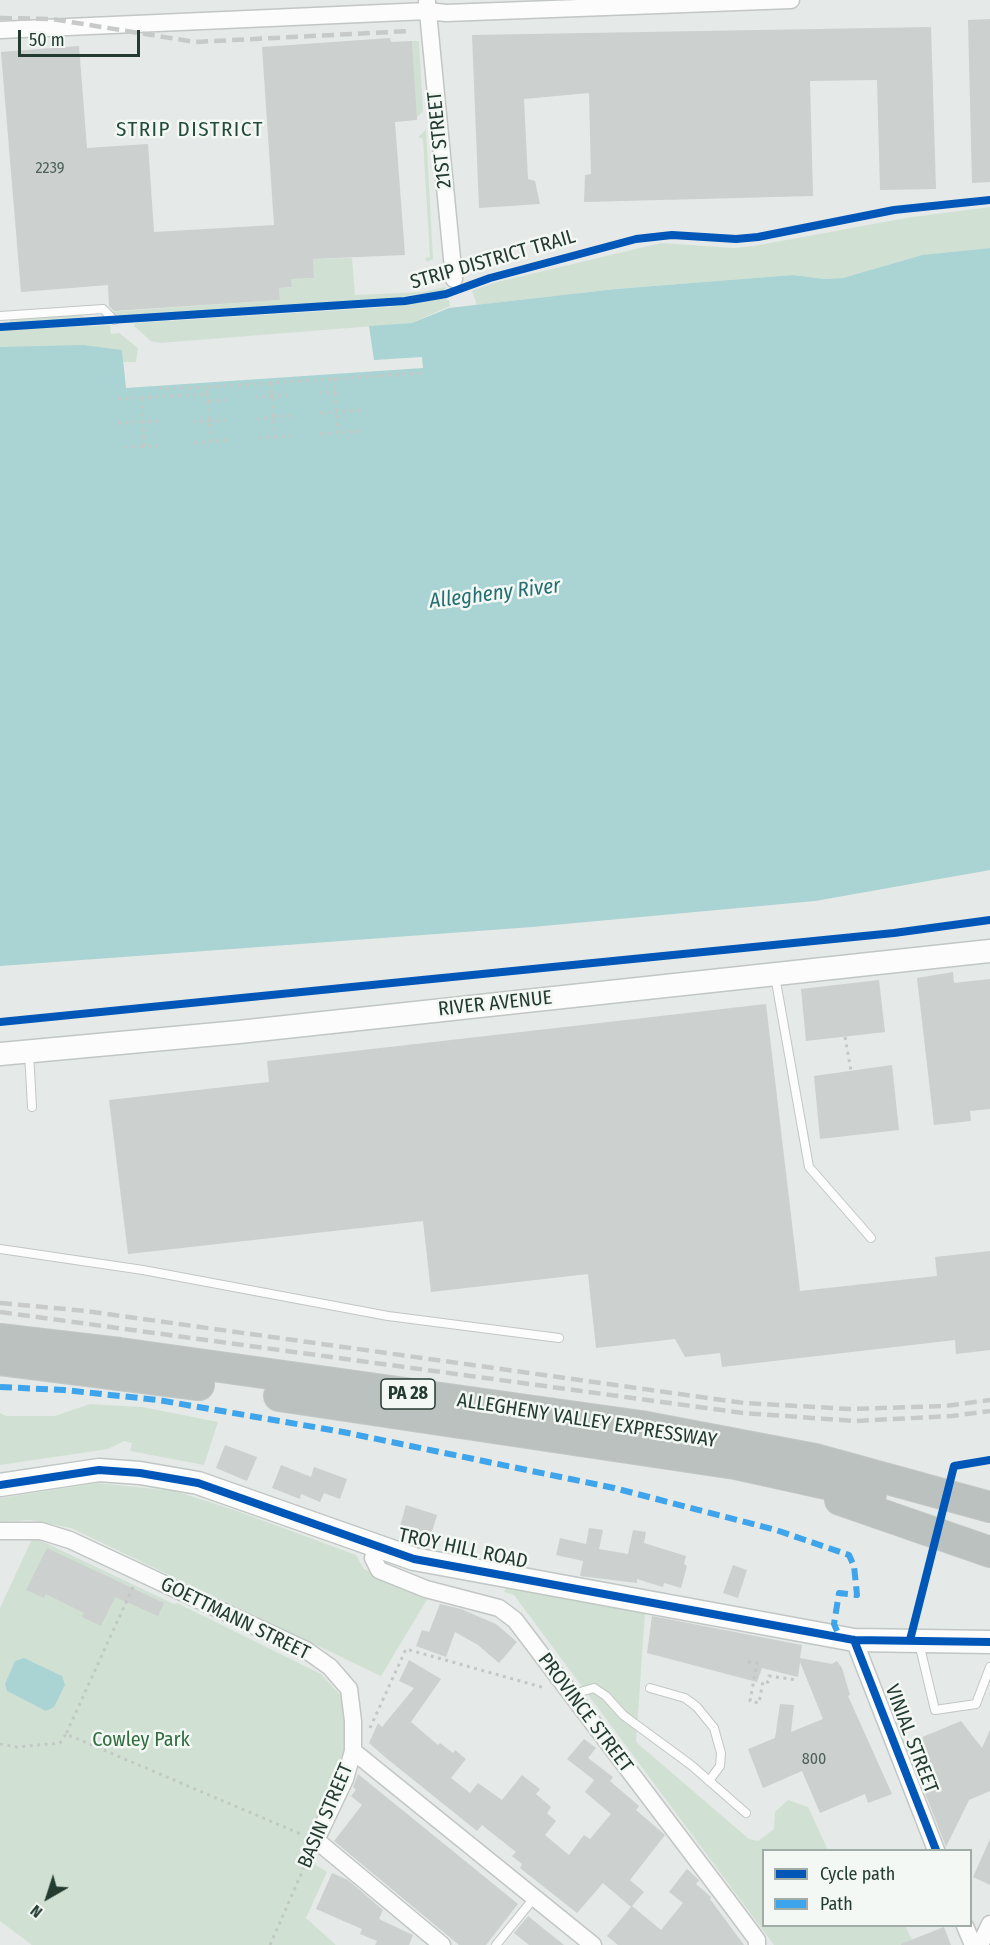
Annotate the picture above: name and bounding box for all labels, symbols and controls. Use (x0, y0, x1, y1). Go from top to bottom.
scale bar (21, 18, 142, 56)
text: 50 m (29, 29, 65, 51)
street label: 21ST STREET (423, 90, 457, 190)
district label: STRIP DISTRICT (116, 117, 264, 143)
house number: 2239 (36, 159, 64, 179)
street label: STRIP DISTRICT TRAIL (408, 225, 578, 295)
water label: Allegheny River (428, 573, 562, 615)
street label: RIVER AVENUE (437, 986, 553, 1022)
road number: PA 28 (381, 1379, 435, 1409)
street label: ALLEGHENY VALLEY EXPRESSWAY (455, 1389, 719, 1453)
street label: TROY HILL ROAD (396, 1524, 530, 1574)
street label: GOETTMANN STREET (157, 1573, 313, 1665)
street label: PROVINCE STREET (532, 1649, 638, 1777)
street label: VINIAL STREET (879, 1681, 943, 1797)
park label: Cowley Park (92, 1728, 190, 1752)
house number: 800 (802, 1750, 826, 1770)
street label: BASIN STREET (293, 1760, 359, 1872)
legend (762, 1849, 972, 1927)
text: Cycle path (820, 1863, 895, 1885)
north arrow (18, 1867, 78, 1927)
text: Path (820, 1893, 853, 1915)
text: N (27, 1901, 46, 1922)

